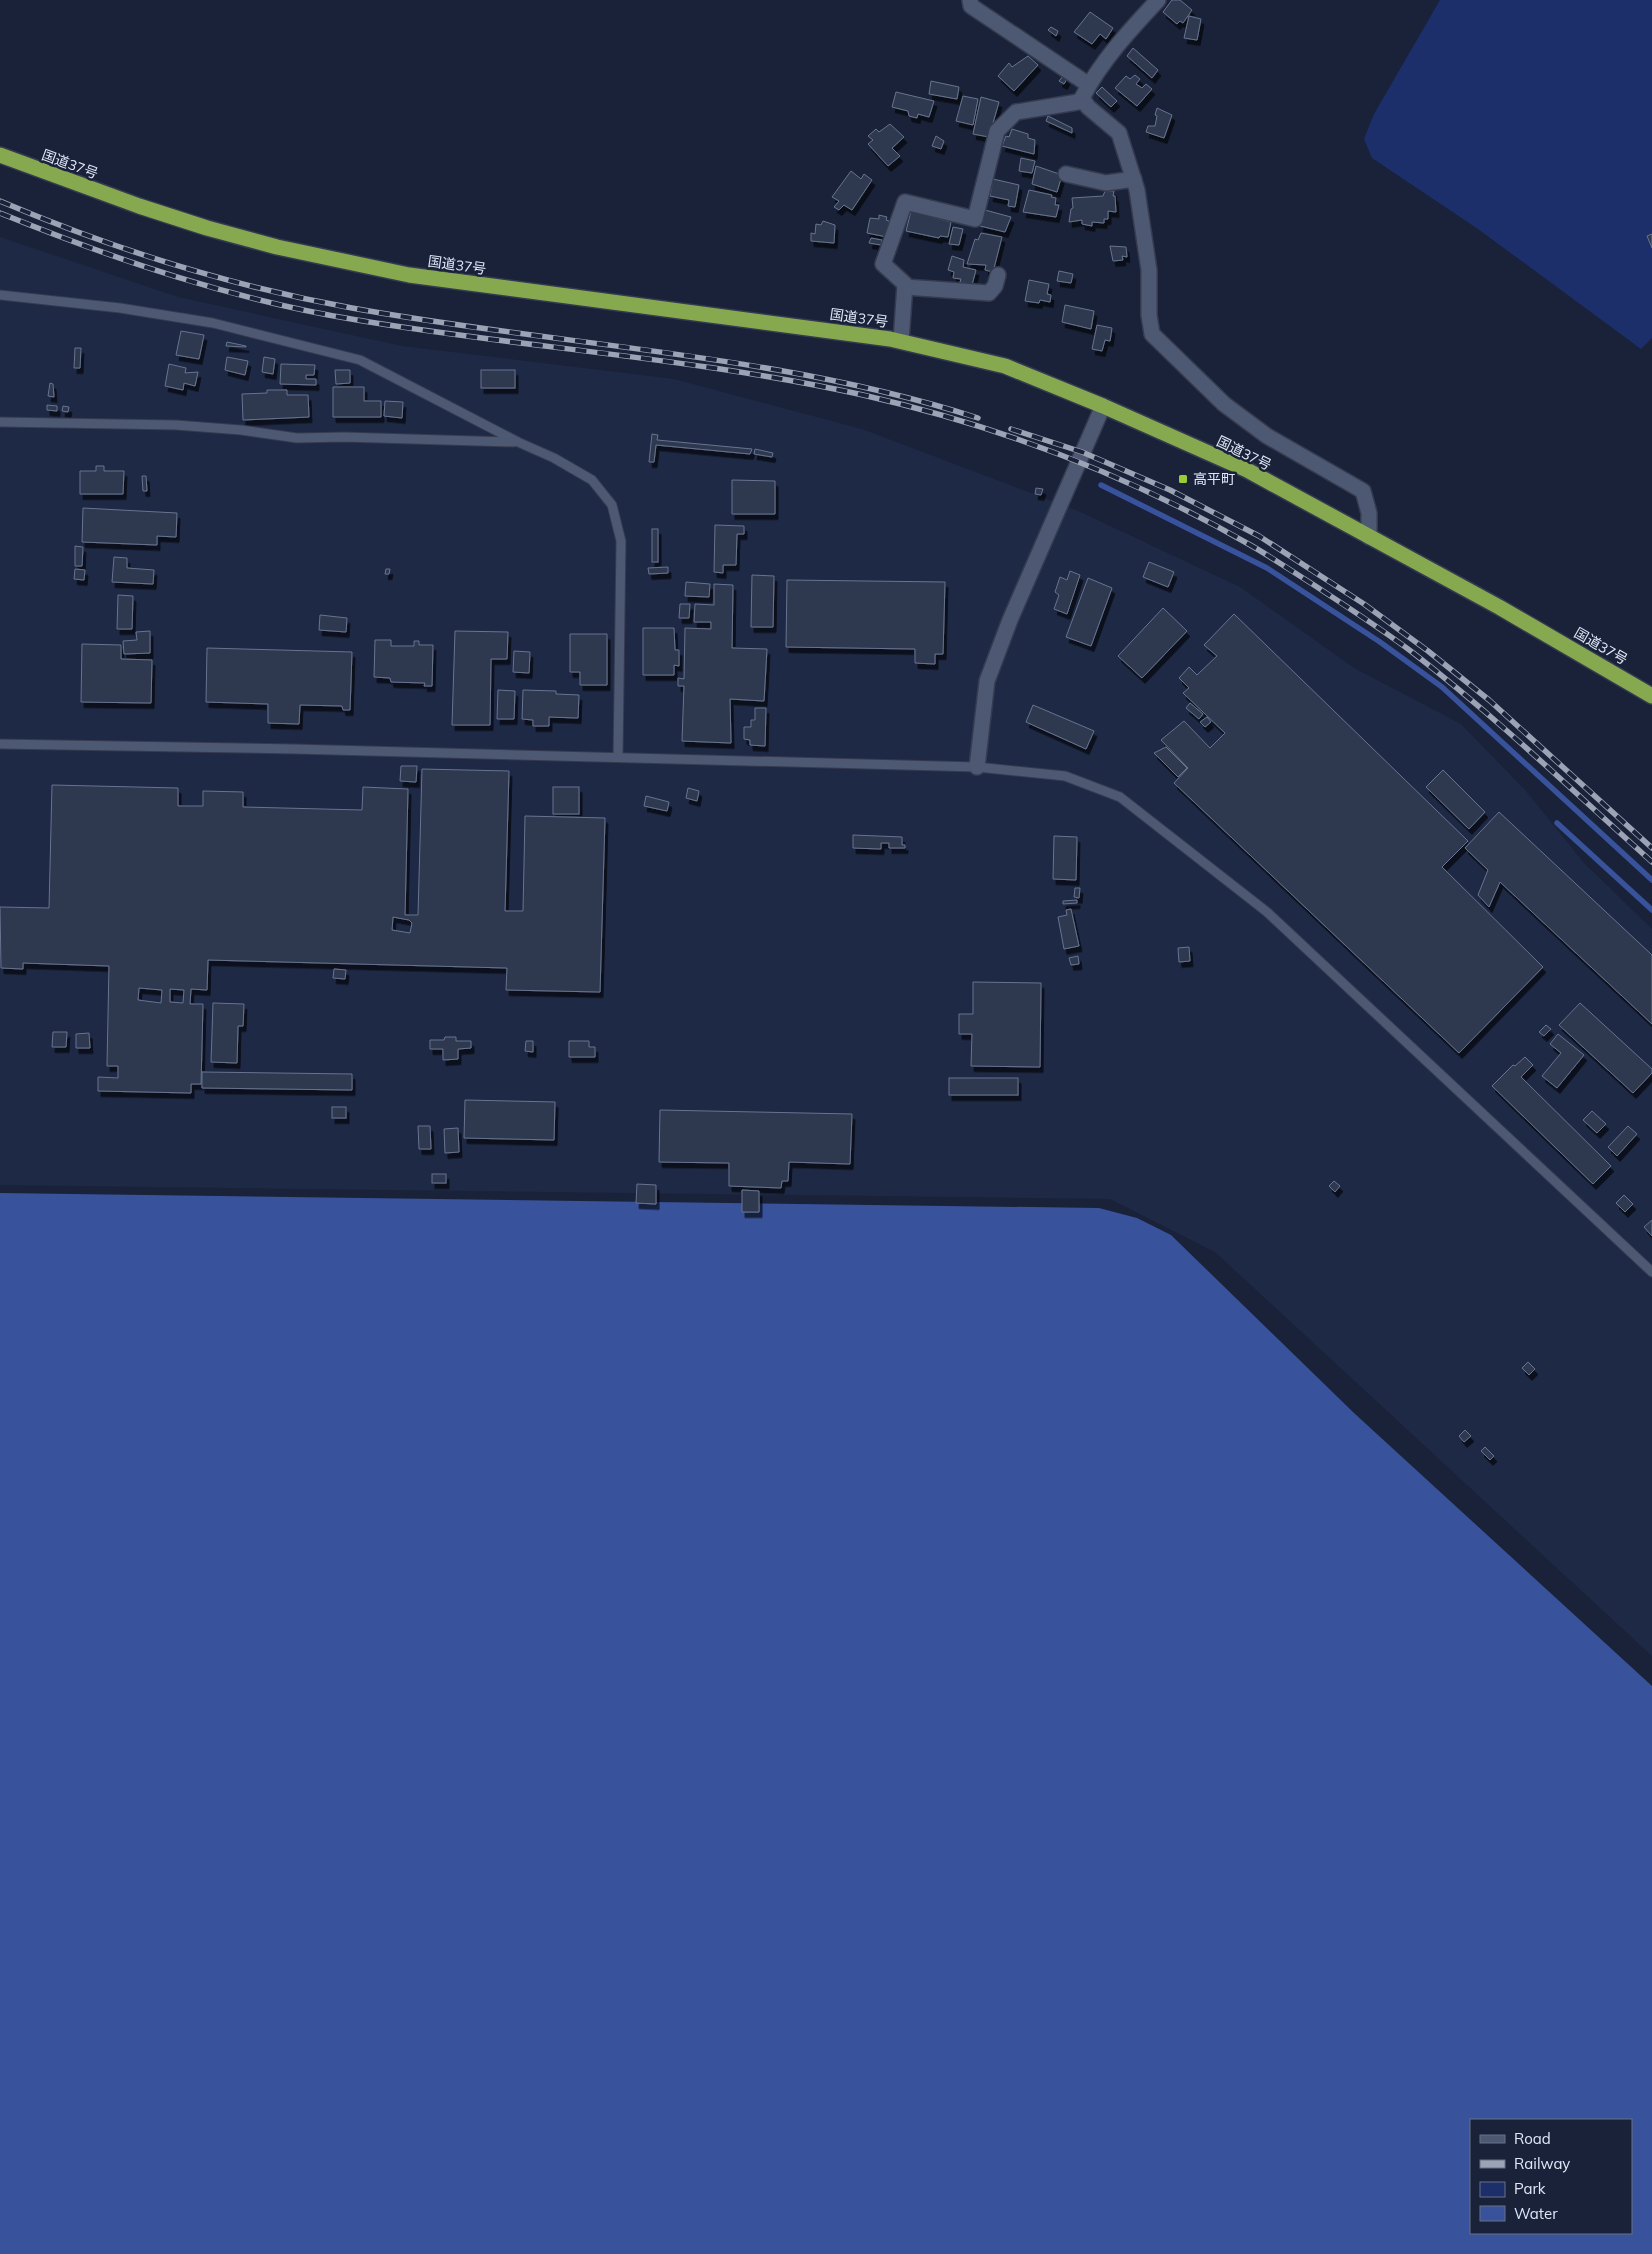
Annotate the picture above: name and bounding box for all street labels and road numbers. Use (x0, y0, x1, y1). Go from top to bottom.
street label: 国道37号 (39, 145, 101, 183)
street label: 国道37号 (427, 252, 487, 278)
street label: 国道37号 (829, 305, 889, 331)
street label: 国道37号 (1214, 432, 1274, 474)
street label: 国道37号 (1571, 624, 1631, 668)

